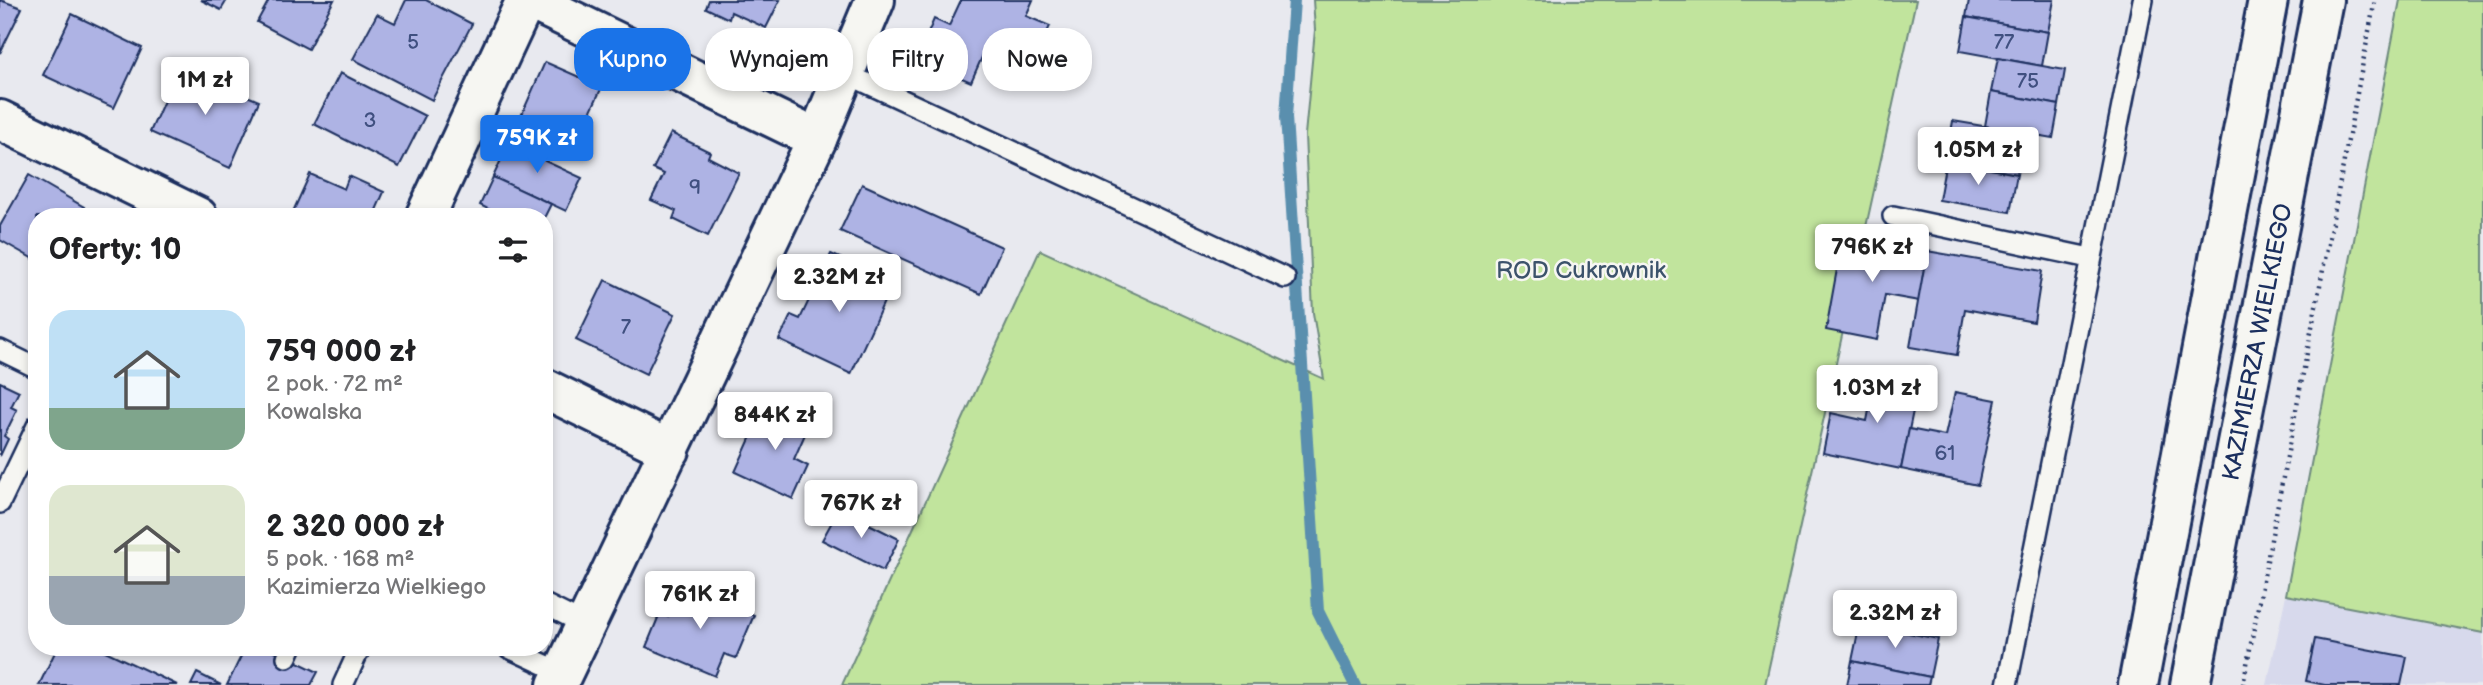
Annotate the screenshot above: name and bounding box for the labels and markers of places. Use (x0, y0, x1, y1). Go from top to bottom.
pin: 1M zł (156, 58, 254, 117)
pin: 759K zł (472, 116, 602, 175)
pin: 1.05M zł (1906, 128, 2050, 187)
pin: 796K zł (1807, 224, 1937, 284)
pin: 2.32M zł (767, 254, 911, 314)
pin: 1.03M zł (1805, 366, 1949, 425)
pin: 844K zł (710, 392, 840, 452)
pin: 767K zł (796, 480, 926, 540)
pin: 761K zł (635, 572, 765, 631)
pin: 2.32M zł (1823, 590, 1967, 650)

